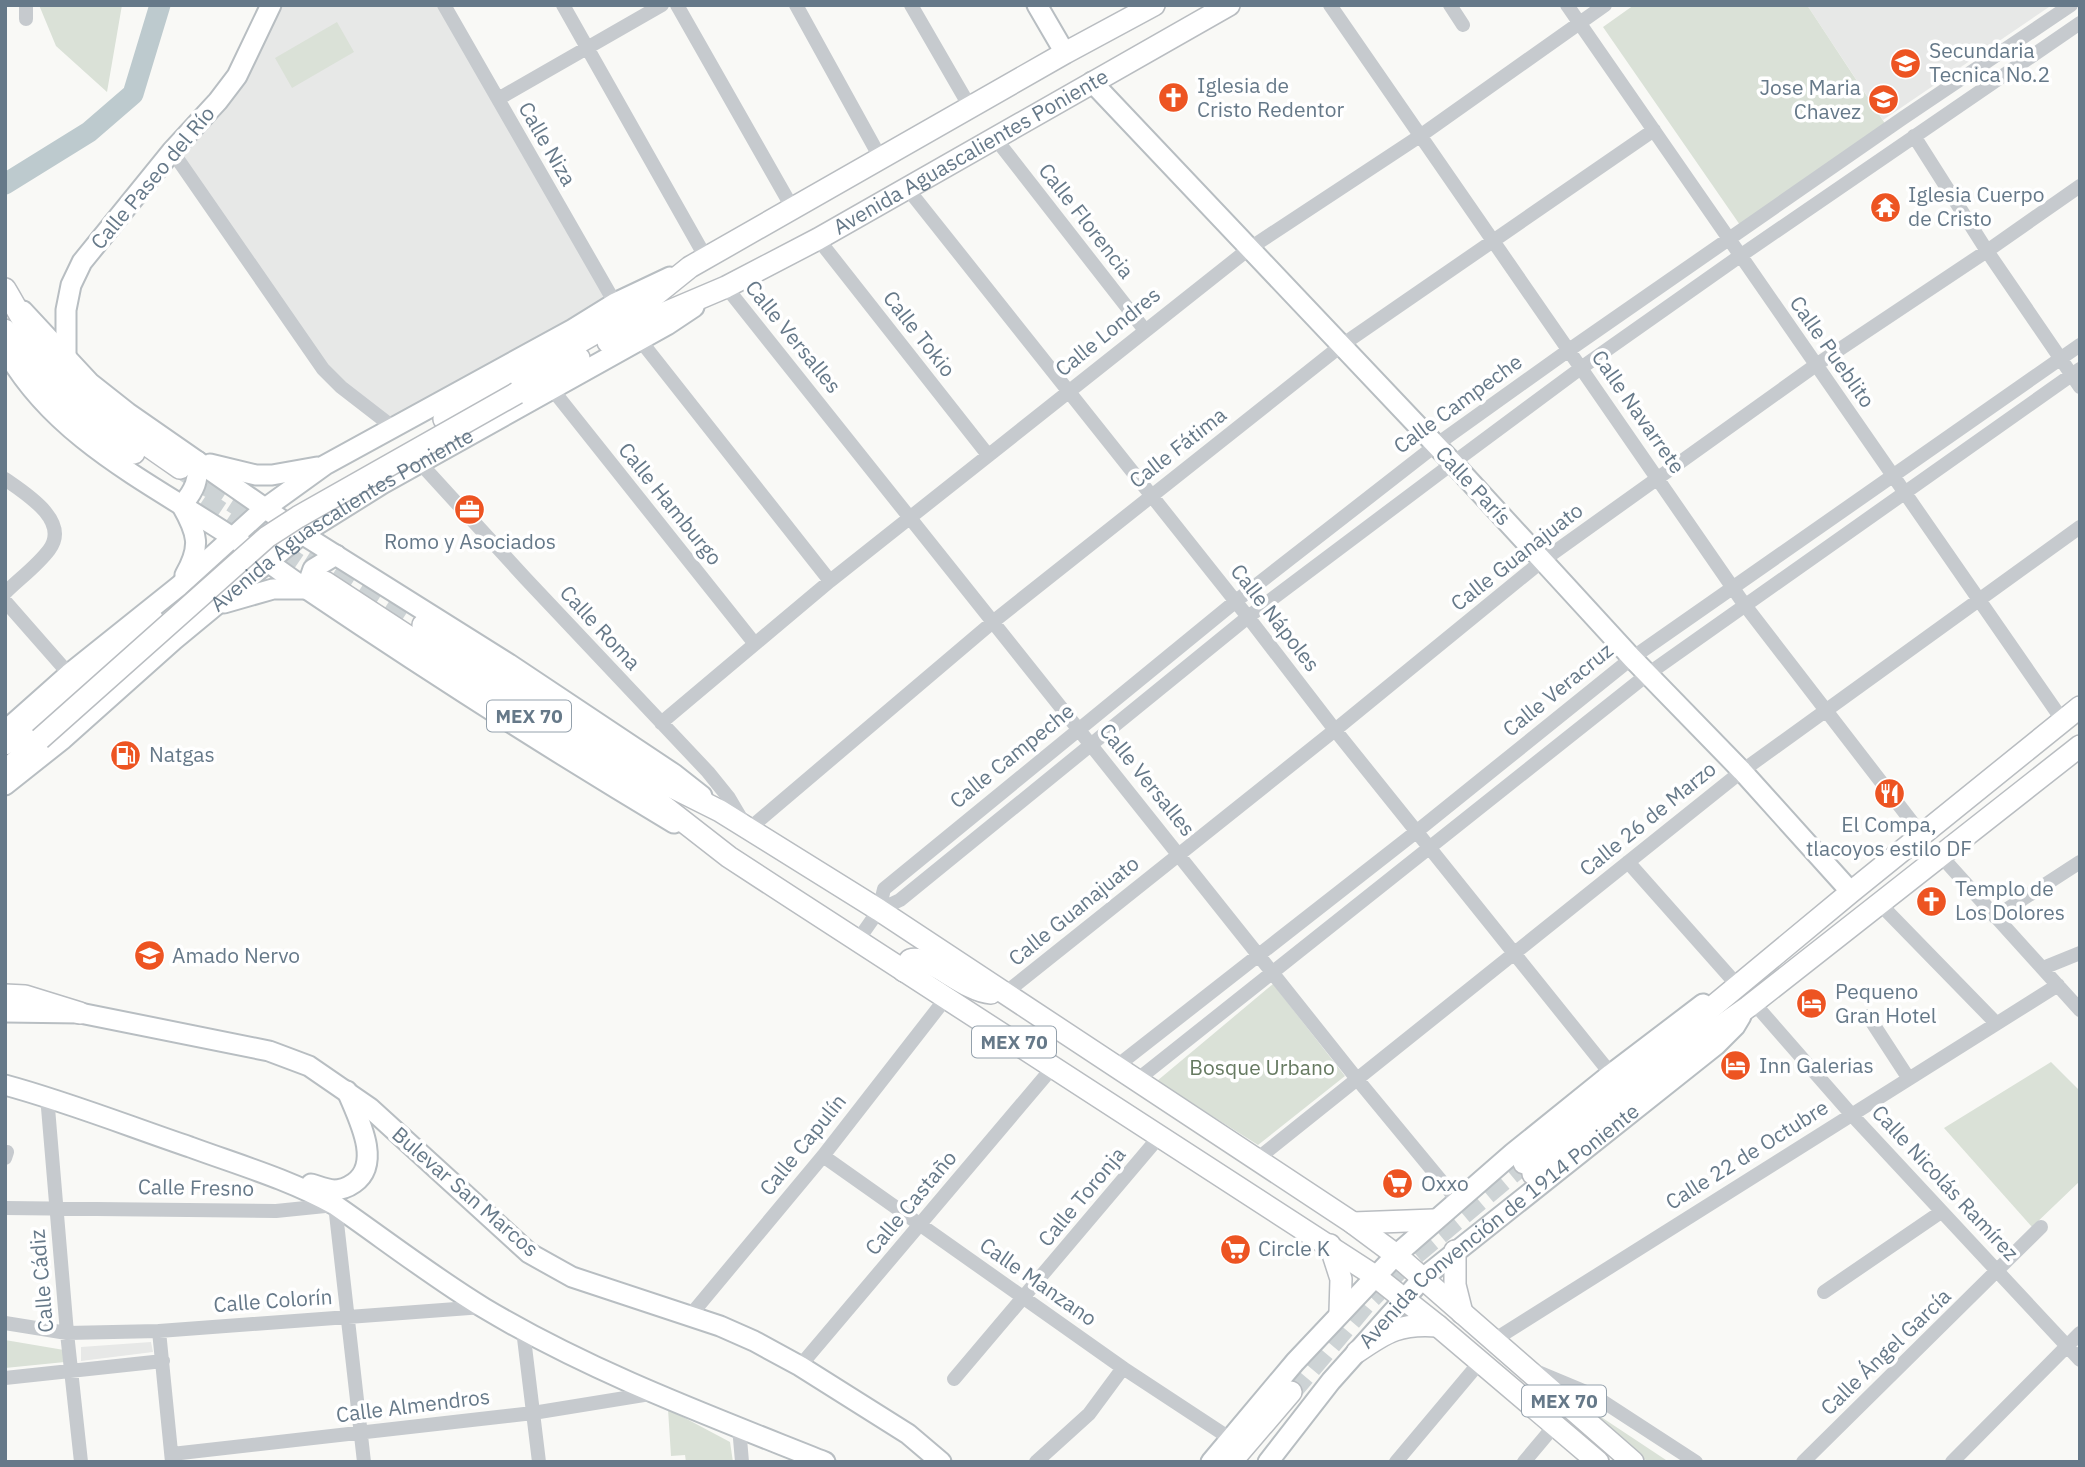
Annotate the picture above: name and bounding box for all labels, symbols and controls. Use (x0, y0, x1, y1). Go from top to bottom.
place label: Secundaria Tecnica No.2 (1929, 36, 2050, 88)
school or university icon: Secundaria Tecnica No.2 (1889, 46, 1923, 80)
street label: Avenida Aguascalientes Poniente (828, 62, 1113, 240)
place label: Iglesia de Cristo Redentor (1197, 71, 1344, 123)
place label: Jose Maria Chavez (1759, 73, 1861, 125)
church icon: Iglesia de Cristo Redentor (1157, 81, 1191, 115)
school or university icon: Jose Maria Chavez (1867, 83, 1901, 117)
street label: Calle Niza (512, 96, 583, 191)
street label: Calle Paseo del Río (84, 100, 221, 255)
street label: Calle Florencia (1033, 157, 1141, 284)
place label: Iglesia Cuerpo de Cristo (1908, 180, 2045, 232)
temple icon: Iglesia Cuerpo de Cristo (1868, 190, 1902, 224)
street label: Calle Versalles (739, 274, 848, 399)
street label: Calle Londres (1049, 280, 1166, 382)
street label: Calle Tokio (877, 284, 962, 382)
street label: Calle Pueblito (1784, 290, 1882, 413)
street label: Calle Navarrete (1586, 344, 1692, 479)
street label: Calle Campeche (1388, 347, 1527, 459)
street label: Calle Fátima (1123, 400, 1232, 494)
street label: Avenida Aguascalientes Poniente (204, 421, 478, 617)
street label: Calle Hamburgo (613, 436, 729, 571)
street label: Calle París (1430, 440, 1518, 531)
office icon: Romo y Asociados (453, 493, 487, 527)
street label: Calle Guanajuato (1445, 496, 1588, 617)
place label: Romo y Asociados (384, 527, 556, 555)
street label: Calle Nápoles (1225, 558, 1327, 677)
street label: Calle Roma (554, 579, 647, 676)
street label: Calle Veracruz (1496, 636, 1619, 742)
street label: Calle Campeche (943, 696, 1079, 814)
road number: MEX 70 (487, 701, 571, 732)
street label: Calle Versalles (1093, 717, 1202, 842)
fuel station icon: Natgas (109, 738, 143, 772)
place label: Natgas (149, 740, 215, 768)
street label: Calle 26 de Marzo (1573, 754, 1722, 882)
restaurant icon: El Compa, tlacoyos estilo DF (1872, 776, 1906, 810)
place label: El Compa, tlacoyos estilo DF (1806, 810, 1972, 862)
street label: Calle Guanajuato (1002, 849, 1145, 972)
place label: Templo de Los Dolores (1955, 874, 2065, 926)
church icon: Templo de Los Dolores (1915, 884, 1949, 918)
school or university icon: Amado Nervo (132, 939, 166, 973)
place label: Amado Nervo (172, 941, 300, 969)
place label: Pequeno Gran Hotel (1835, 977, 1937, 1029)
hotel icon: Pequeno Gran Hotel (1795, 987, 1829, 1021)
road number: MEX 70 (972, 1026, 1056, 1058)
hotel icon: Inn Galerias (1719, 1049, 1753, 1083)
place label: Inn Galerias (1759, 1051, 1874, 1079)
park label: Bosque Urbano (1189, 1053, 1335, 1081)
street label: Calle Capulín (753, 1088, 852, 1201)
street label: Calle 22 de Octubre (1660, 1093, 1833, 1216)
street label: Avenida Convención de 1914 Poniente (1352, 1097, 1644, 1354)
street label: Calle Nicolás Ramírez (1866, 1098, 2025, 1266)
street label: Bulevar San Marcos (387, 1120, 545, 1263)
street label: Calle Toronja (1031, 1141, 1131, 1252)
street label: Calle Castaño (858, 1144, 962, 1261)
supermarket icon: Oxxo (1381, 1167, 1415, 1201)
place label: Oxxo (1421, 1169, 1469, 1197)
street label: Calle Fresno (138, 1172, 254, 1202)
street label: Calle Cádiz (23, 1228, 59, 1334)
street label: Calle Manzano (974, 1230, 1103, 1332)
supermarket icon: Circle K (1218, 1232, 1252, 1266)
place label: Circle K (1258, 1234, 1330, 1262)
street label: Calle Colorín (212, 1282, 333, 1318)
street label: Calle Ángel García (1814, 1282, 1957, 1421)
street label: Calle Almendros (334, 1382, 491, 1428)
road number: MEX 70 (1522, 1386, 1606, 1416)

